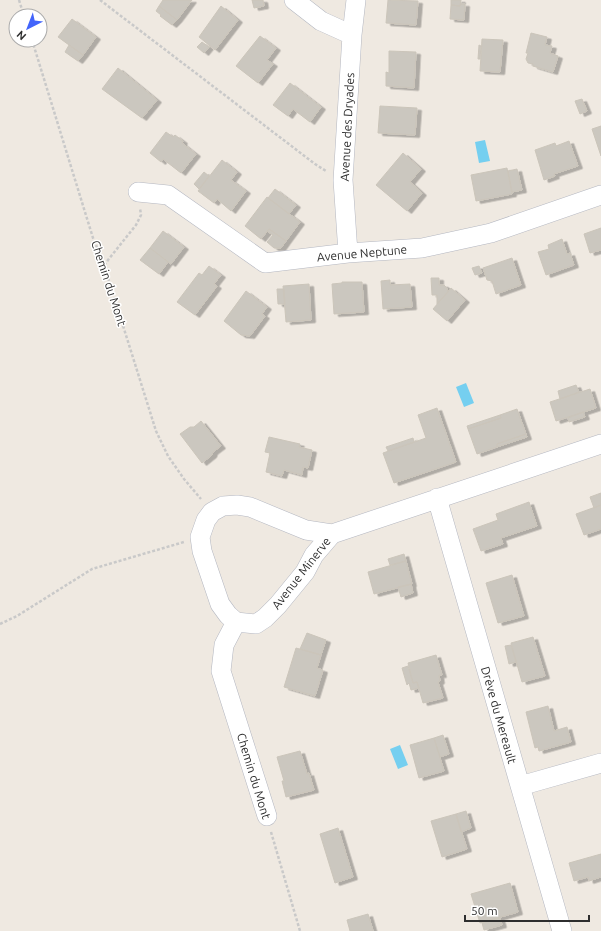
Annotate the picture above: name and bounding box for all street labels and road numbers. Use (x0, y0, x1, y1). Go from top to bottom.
street label: Avenue des Dryades (338, 72, 356, 182)
street label: Chemin du Mont (89, 239, 129, 328)
street label: Avenue Neptune (316, 243, 408, 263)
street label: Avenue Minerve (269, 535, 333, 611)
street label: Drève du Mereault (479, 665, 519, 765)
street label: Chemin du Mont (235, 731, 273, 821)

